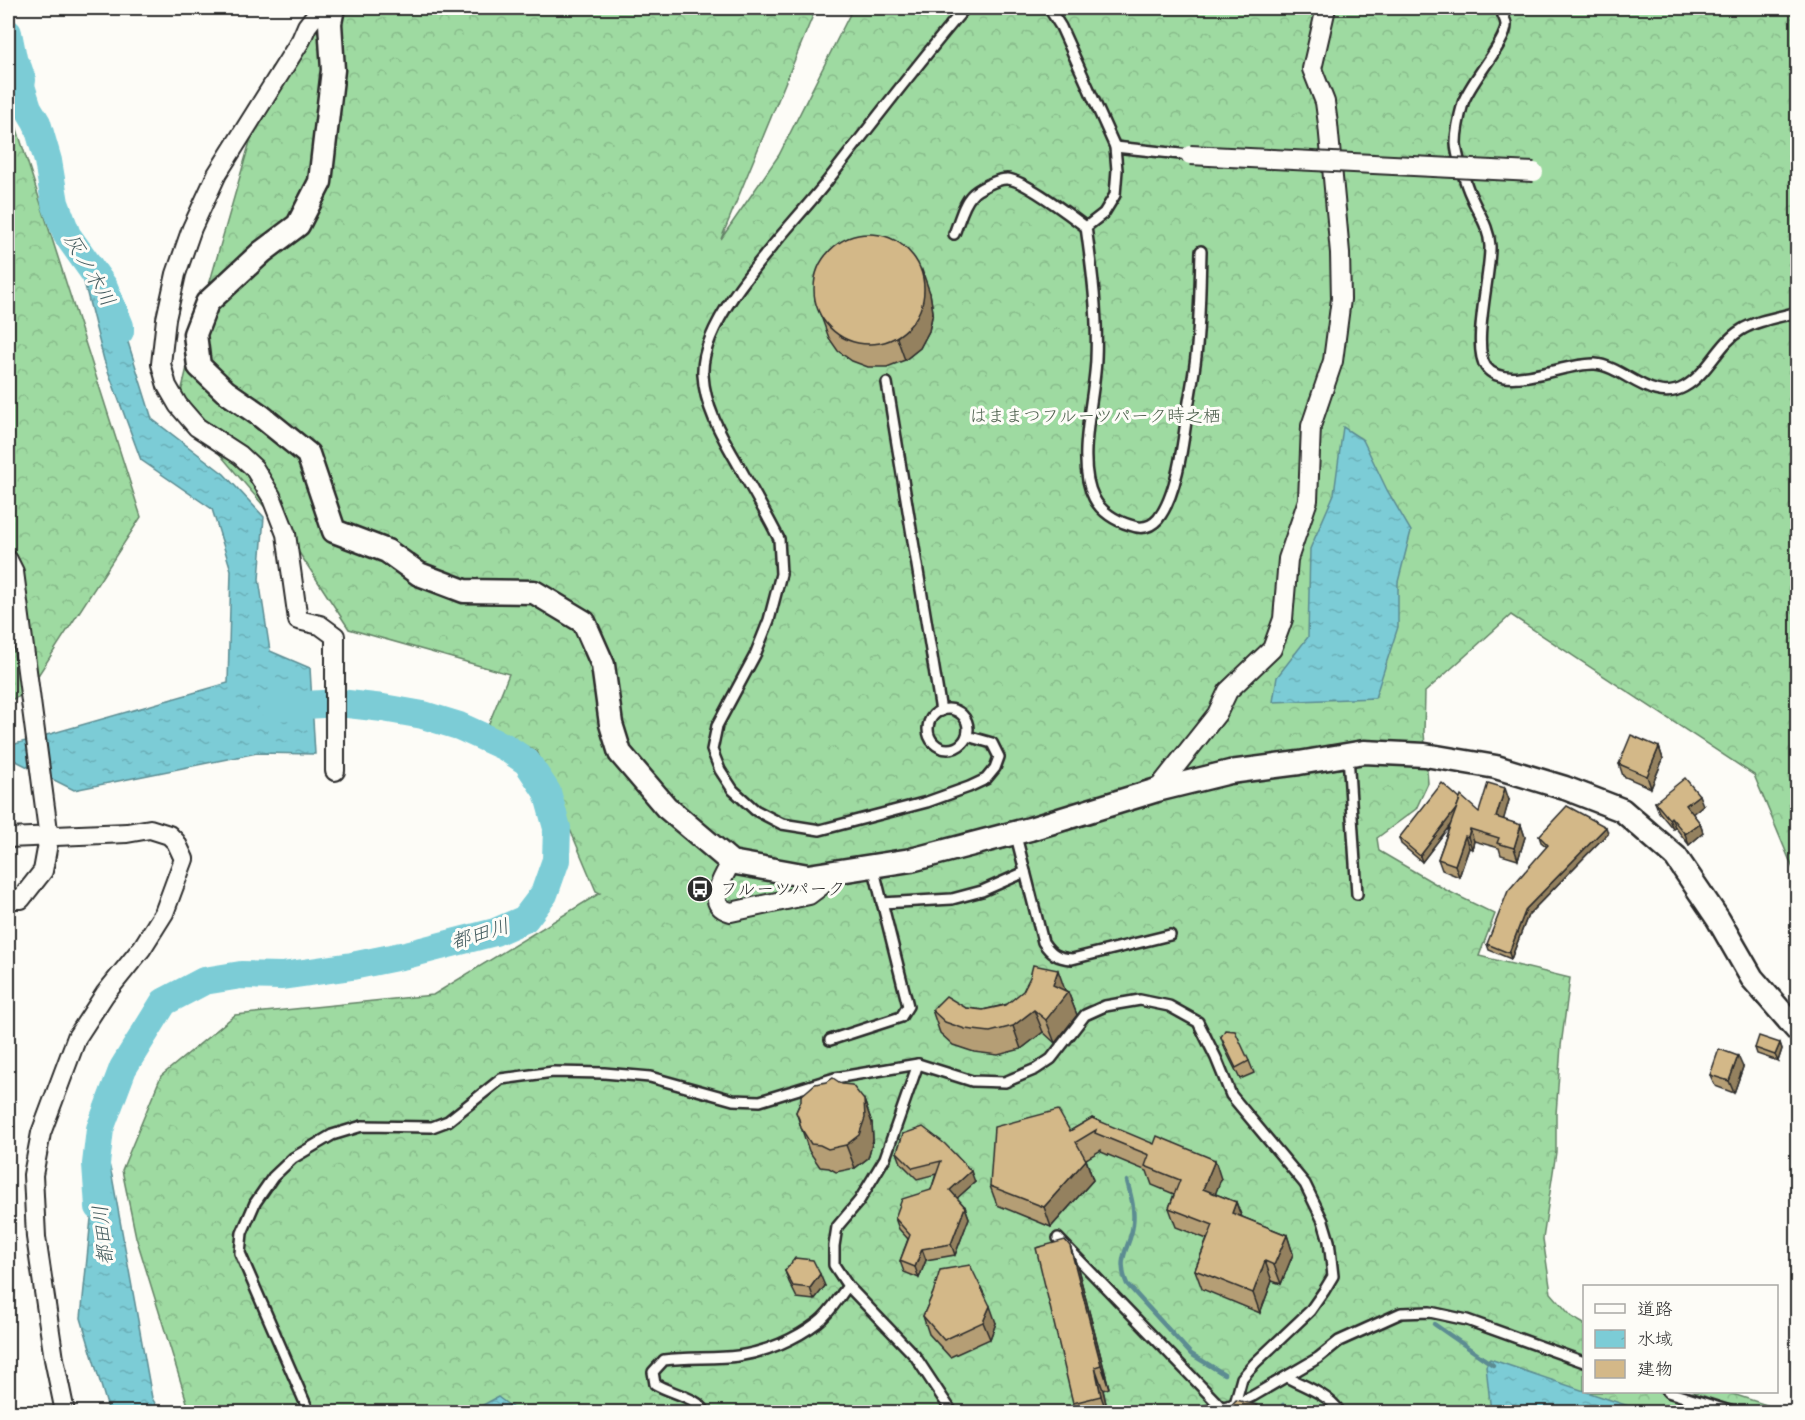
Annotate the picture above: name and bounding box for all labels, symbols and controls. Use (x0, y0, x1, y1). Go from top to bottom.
water label: 灰ノ木川 (59, 229, 121, 311)
park label: はままつフルーツパーク時之栖 (969, 405, 1221, 428)
bus stop icon: フルーツパーク (685, 874, 715, 904)
place label: フルーツパーク (720, 878, 845, 901)
water label: 都田川 (448, 913, 512, 955)
water label: 都田川 (87, 1204, 119, 1266)
legend (1583, 1285, 1778, 1393)
text: 道路 (1637, 1298, 1673, 1321)
text: 水域 (1637, 1328, 1673, 1351)
text: 建物 (1637, 1358, 1673, 1381)

